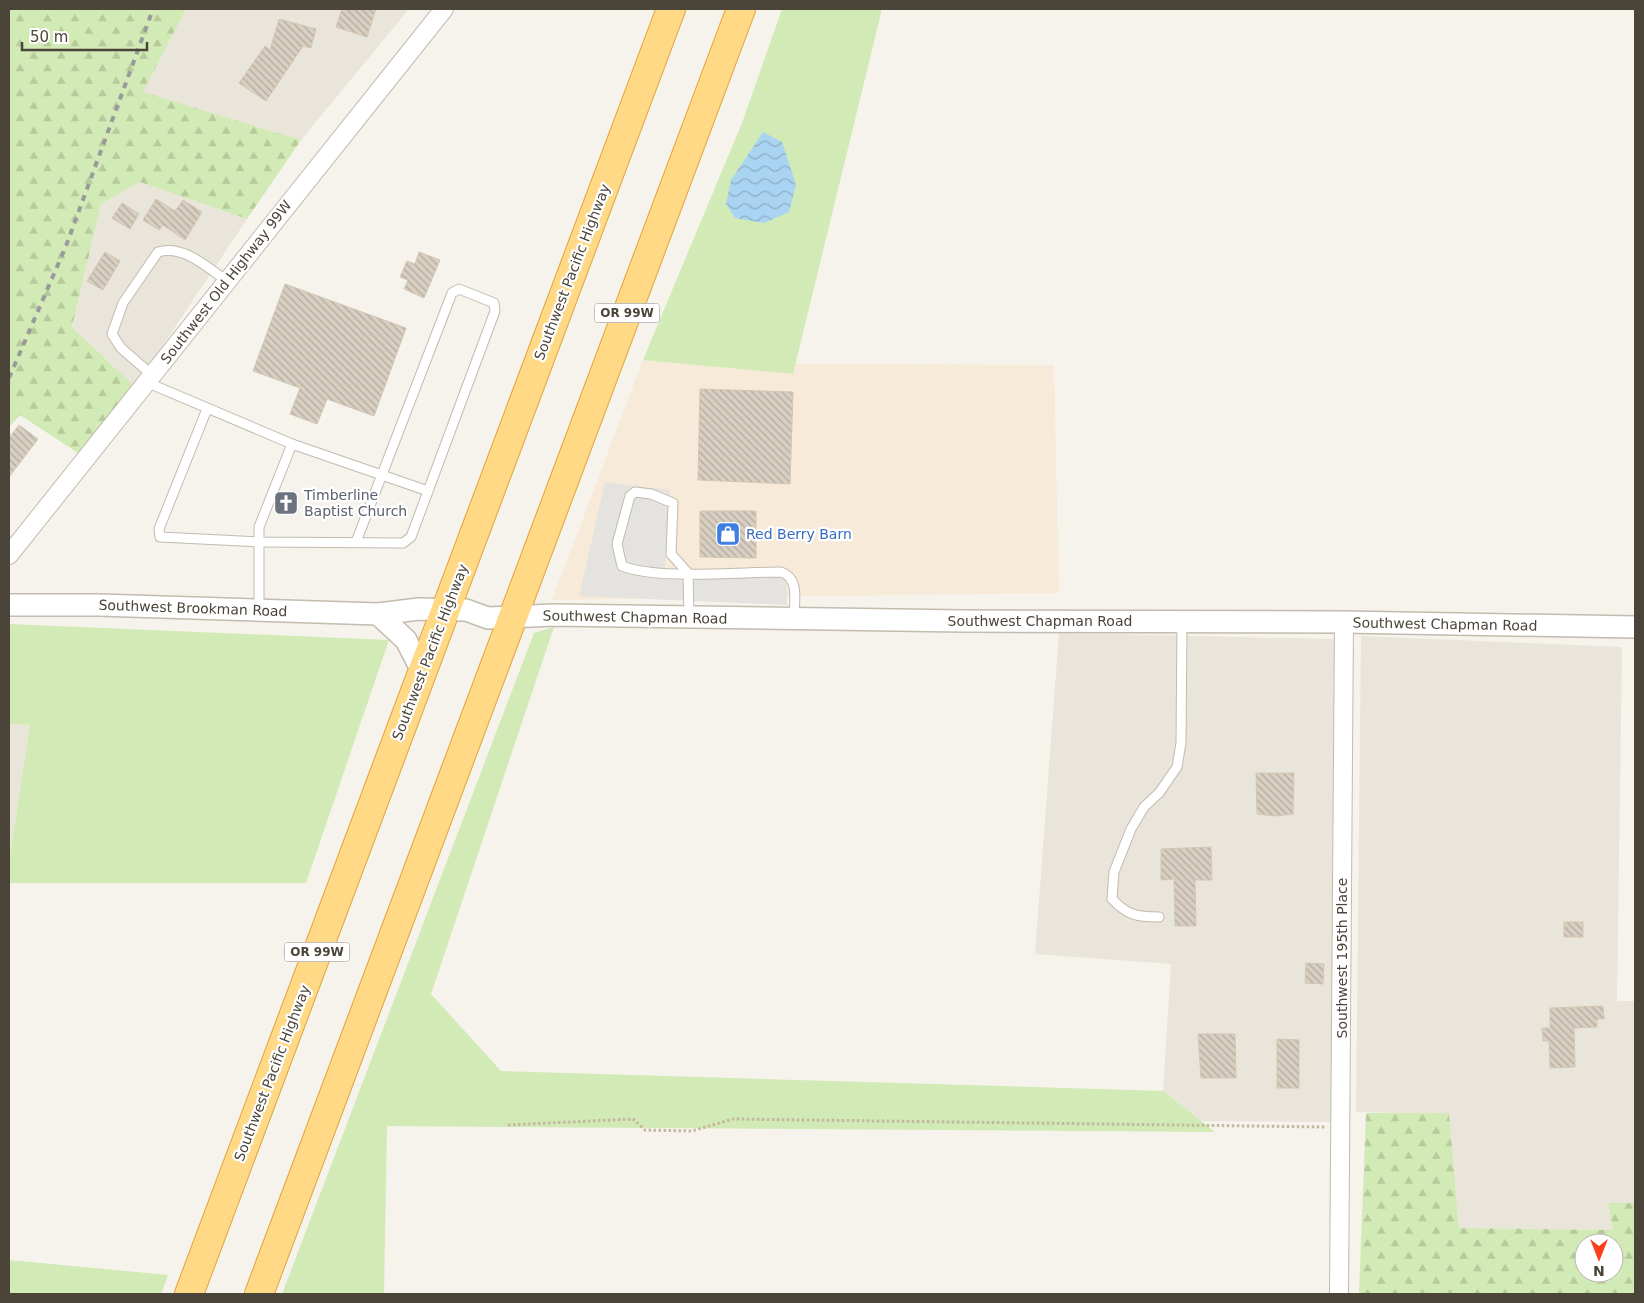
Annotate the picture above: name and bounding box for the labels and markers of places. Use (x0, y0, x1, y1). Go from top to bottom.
place label: Timberline Baptist Church (303, 487, 407, 519)
church icon: Timberline Baptist Church (273, 490, 299, 516)
shop icon: Red Berry Barn (715, 521, 741, 547)
place label: Red Berry Barn (746, 526, 852, 542)

